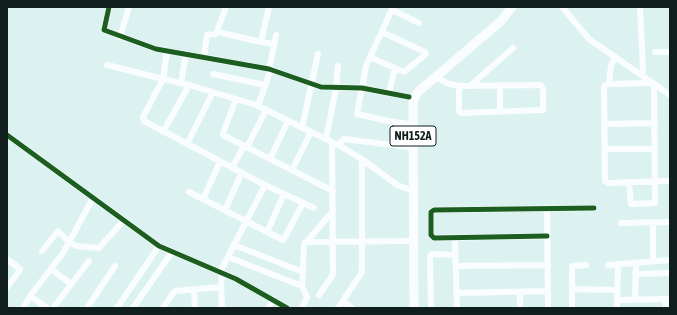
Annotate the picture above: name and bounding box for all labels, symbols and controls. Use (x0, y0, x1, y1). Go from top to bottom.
road number: NH152A (390, 126, 436, 146)

